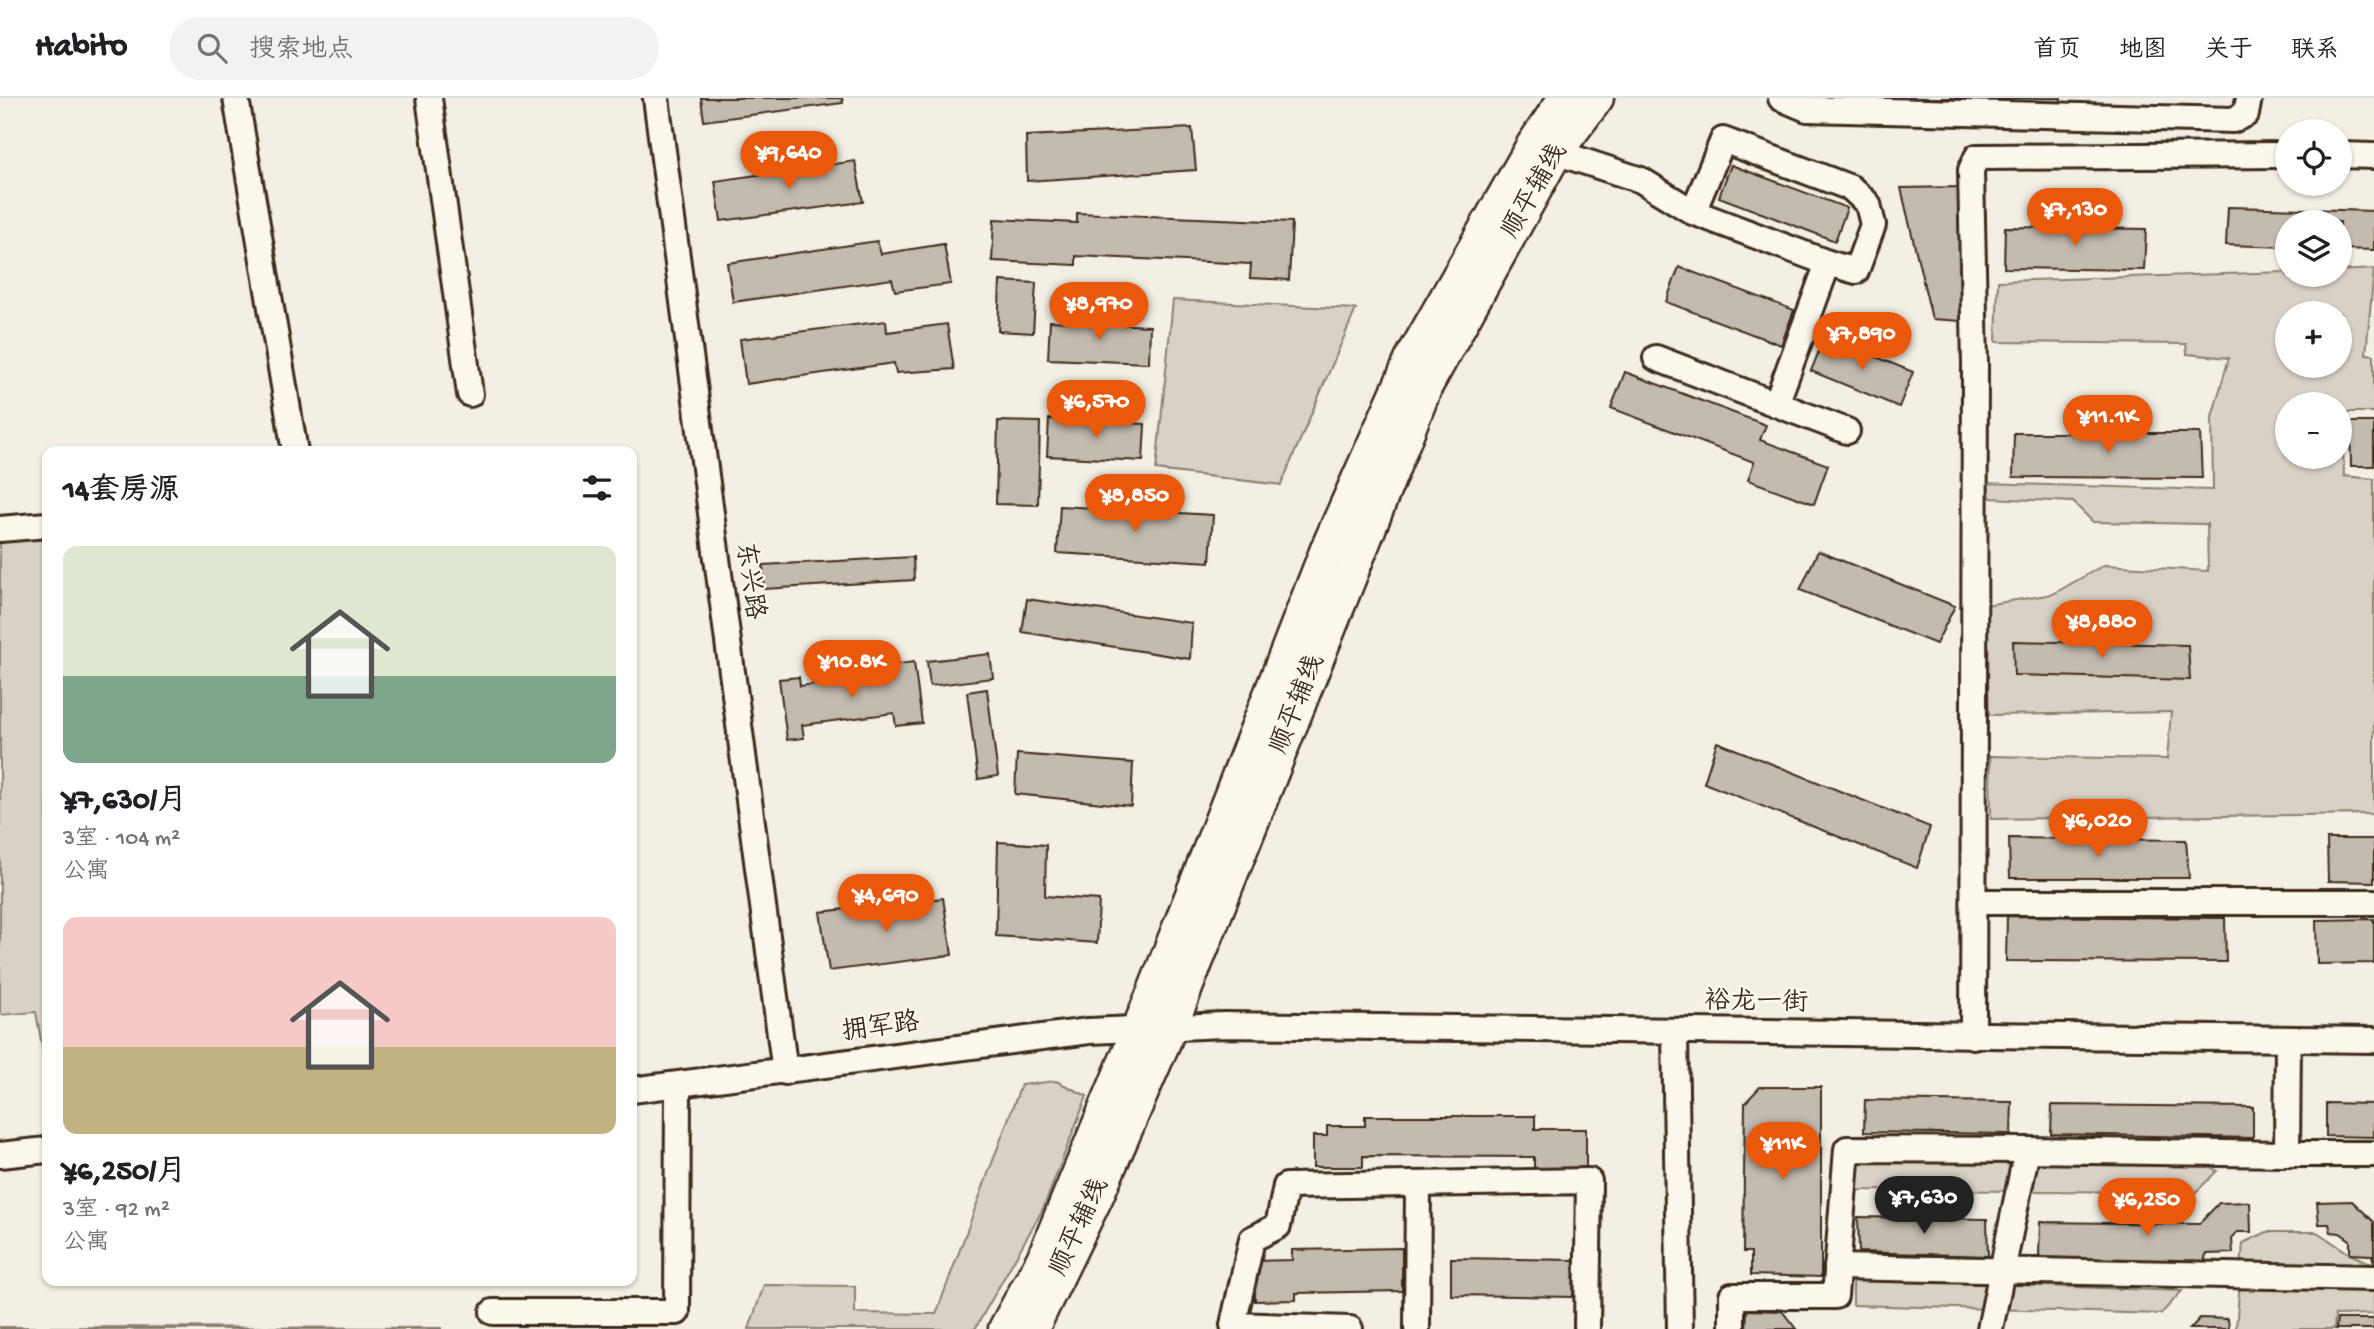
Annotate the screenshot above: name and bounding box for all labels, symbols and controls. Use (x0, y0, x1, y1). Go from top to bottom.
search box (169, 17, 659, 80)
text: Habito (35, 29, 127, 67)
icon: search (193, 29, 231, 67)
text: 搜索地点 (249, 36, 353, 67)
text: 首页 (2033, 37, 2081, 66)
text: 地图 (2119, 37, 2167, 66)
text: 关于 (2205, 37, 2253, 66)
text: 联系 (2291, 37, 2339, 66)
map controls (2275, 119, 2352, 469)
button: locate (2275, 119, 2352, 196)
pin: ¥9,640 (732, 132, 846, 191)
street label: 顺平辅线 (1495, 138, 1575, 245)
text: ¥9,640 (756, 140, 822, 167)
pin: ¥7,130 (2018, 188, 2132, 248)
text: ¥7,130 (2043, 197, 2107, 224)
button: layers (2275, 210, 2352, 287)
pin: ¥8,970 (1042, 282, 1156, 342)
text: ¥8,970 (1065, 291, 1133, 318)
button: + (2275, 301, 2352, 378)
pin: ¥7,890 (1805, 313, 1919, 372)
text: ¥7,890 (1828, 321, 1896, 348)
pin: ¥6,570 (1039, 380, 1153, 440)
text: ¥6,570 (1063, 389, 1129, 416)
button: − (2275, 392, 2352, 469)
pin: ¥11.1K (2051, 396, 2165, 455)
text: ¥11.1K (2079, 404, 2137, 431)
icon: filters (578, 469, 616, 507)
pin: ¥8,850 (1078, 474, 1192, 534)
text: 14套房源 (63, 475, 179, 510)
text: ¥8,850 (1101, 483, 1169, 510)
street label: 东兴路 (727, 540, 771, 622)
icon: home (277, 591, 403, 717)
pin: ¥8,880 (2045, 601, 2159, 660)
text: ¥8,880 (2068, 609, 2136, 636)
pin: ¥10.8K (795, 640, 909, 700)
text: ¥10.8K (819, 649, 885, 676)
street label: 顺平辅线 (1263, 650, 1333, 759)
text: ¥7,630/月 (63, 785, 187, 820)
pin: ¥6,020 (2041, 800, 2155, 859)
text: ¥6,020 (2065, 808, 2131, 835)
text: 3室 · 104 m² (63, 826, 180, 853)
text: 公寓 (63, 859, 109, 886)
pin: ¥4,690 (829, 874, 943, 934)
text: ¥4,690 (853, 883, 919, 910)
icon: home (277, 962, 403, 1088)
street label: 裕龙一街 (1704, 986, 1808, 1020)
street label: 拥军路 (840, 1006, 922, 1050)
pin: ¥11K (1742, 1122, 1824, 1182)
text: ¥11K (1762, 1131, 1804, 1158)
text: ¥6,250/月 (63, 1156, 186, 1191)
street label: 顺平辅线 (1043, 1173, 1117, 1282)
pin: ¥7,630 (1867, 1176, 1981, 1236)
pin: ¥6,250 (2090, 1178, 2204, 1238)
text: ¥7,630 (1891, 1185, 1957, 1212)
text: ¥6,250 (2114, 1187, 2180, 1214)
text: 3室 · 92 m² (63, 1197, 170, 1224)
text: 公寓 (63, 1230, 109, 1257)

